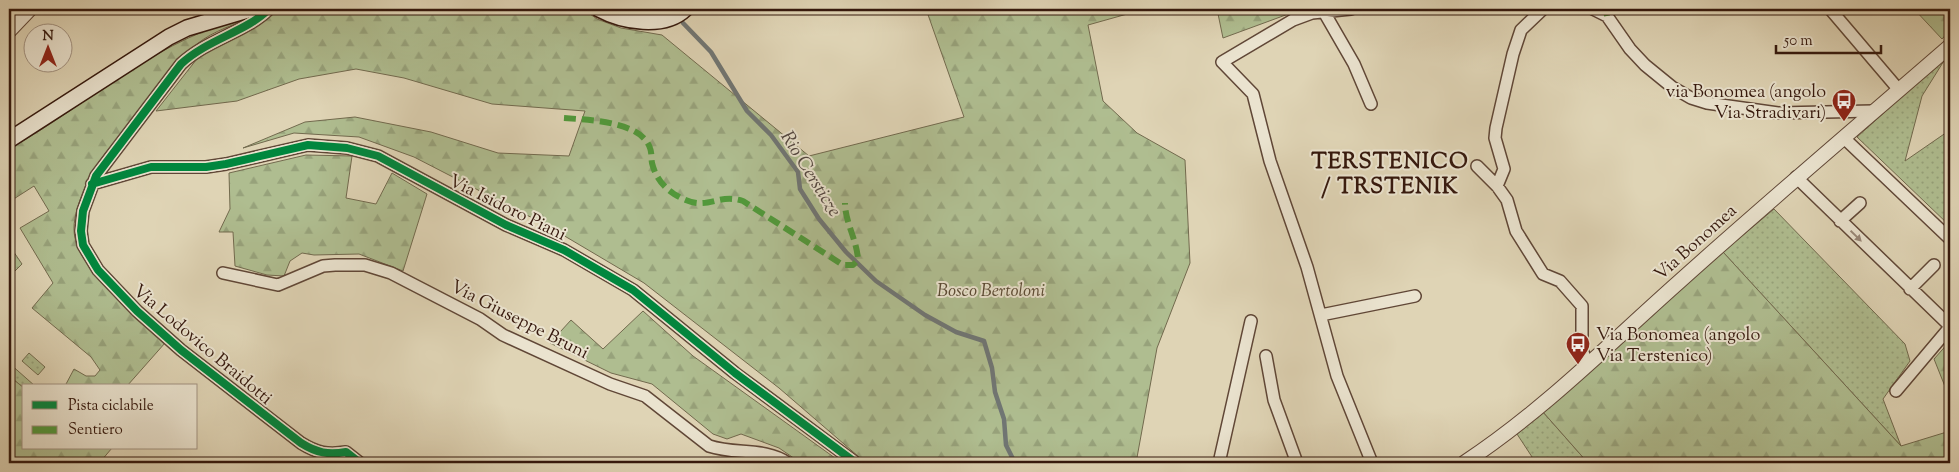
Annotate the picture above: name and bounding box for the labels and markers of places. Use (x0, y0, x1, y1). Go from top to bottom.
place label: via Bonomea (angolo Via Stradivari) (1666, 80, 1826, 127)
bus stop icon: via Bonomea (angolo Via Stradivari) (1831, 88, 1857, 122)
place label: Via Bonomea (angolo Via Terstenico) (1596, 323, 1760, 370)
bus stop icon: Via Bonomea (angolo Via Terstenico) (1565, 331, 1591, 365)

